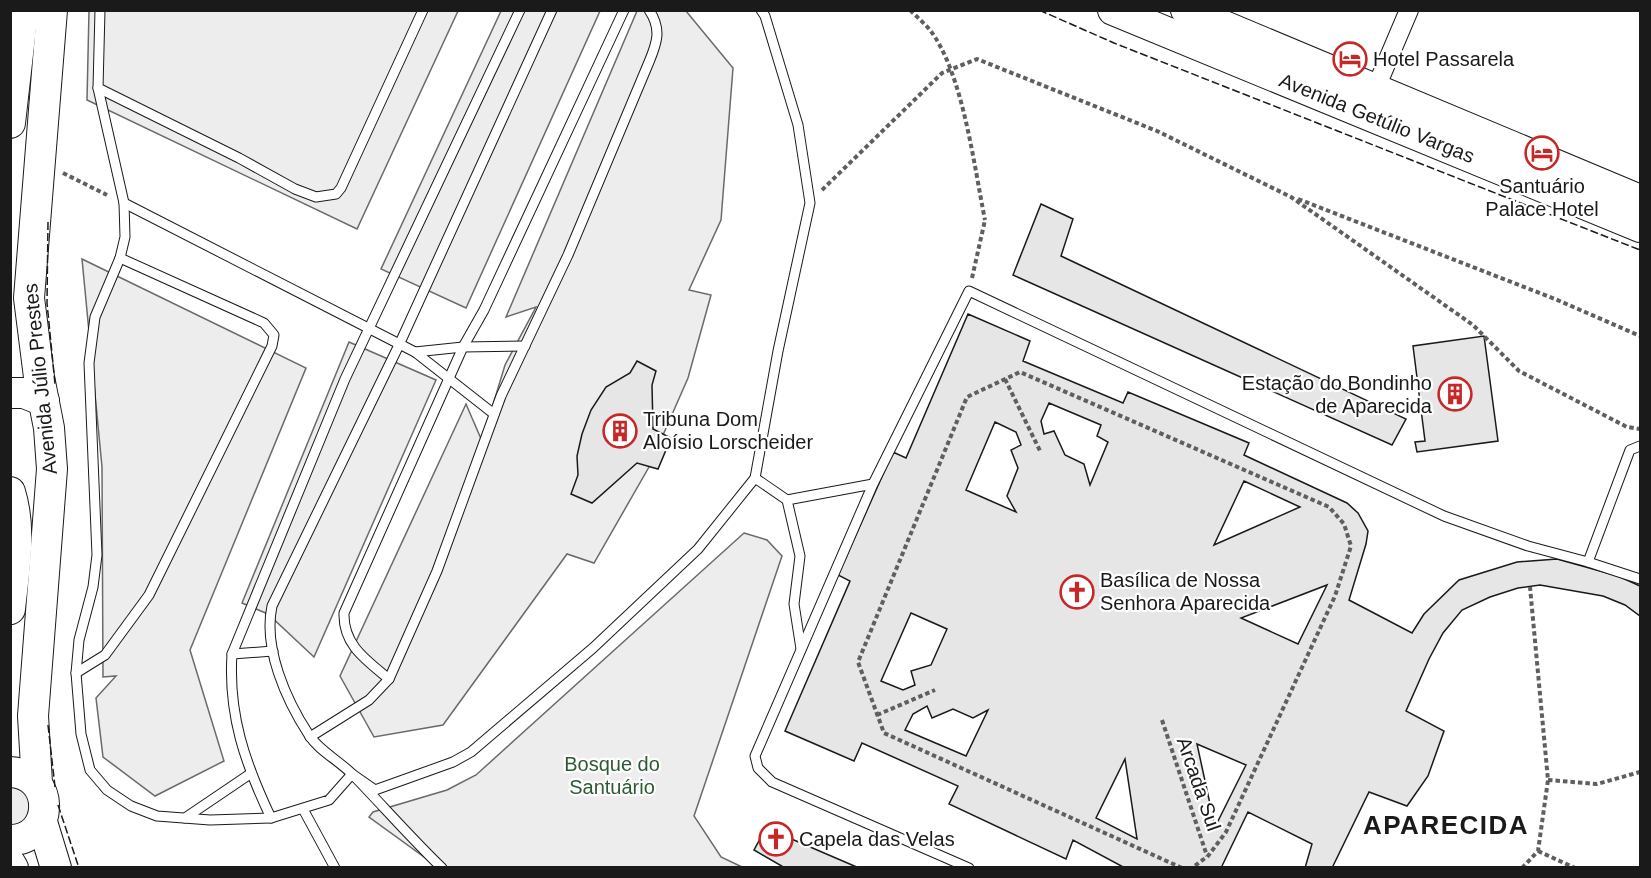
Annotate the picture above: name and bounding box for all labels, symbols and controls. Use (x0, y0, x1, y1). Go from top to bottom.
hotel icon: Hotel Passarela (1332, 41, 1368, 77)
place label: Hotel Passarela (1373, 48, 1515, 70)
street label: Avenida Getúlio Vargas (1276, 69, 1478, 167)
hotel icon: Santuário Palace Hotel (1524, 135, 1560, 171)
place label: Santuário Palace Hotel (1485, 175, 1599, 220)
street label: Avenida Júlio Prestes (19, 282, 61, 476)
place label: Estação do Bondinho de Aparecida (1242, 372, 1433, 417)
building icon: Estação do Bondinho de Aparecida (1437, 376, 1473, 412)
place label: Tribuna Dom Aloísio Lorscheider (643, 408, 813, 453)
building icon: Tribuna Dom Aloísio Lorscheider (602, 413, 638, 449)
place label: Basílica de Nossa Senhora Aparecida (1100, 569, 1271, 614)
church icon: Basílica de Nossa Senhora Aparecida (1059, 574, 1095, 610)
street label: Arcada Sul (1173, 734, 1225, 834)
park label: Bosque do Santuário (564, 753, 660, 798)
district label: APARECIDA (1363, 810, 1529, 840)
church icon: Capela das Velas (758, 821, 794, 857)
place label: Capela das Velas (799, 828, 955, 850)

